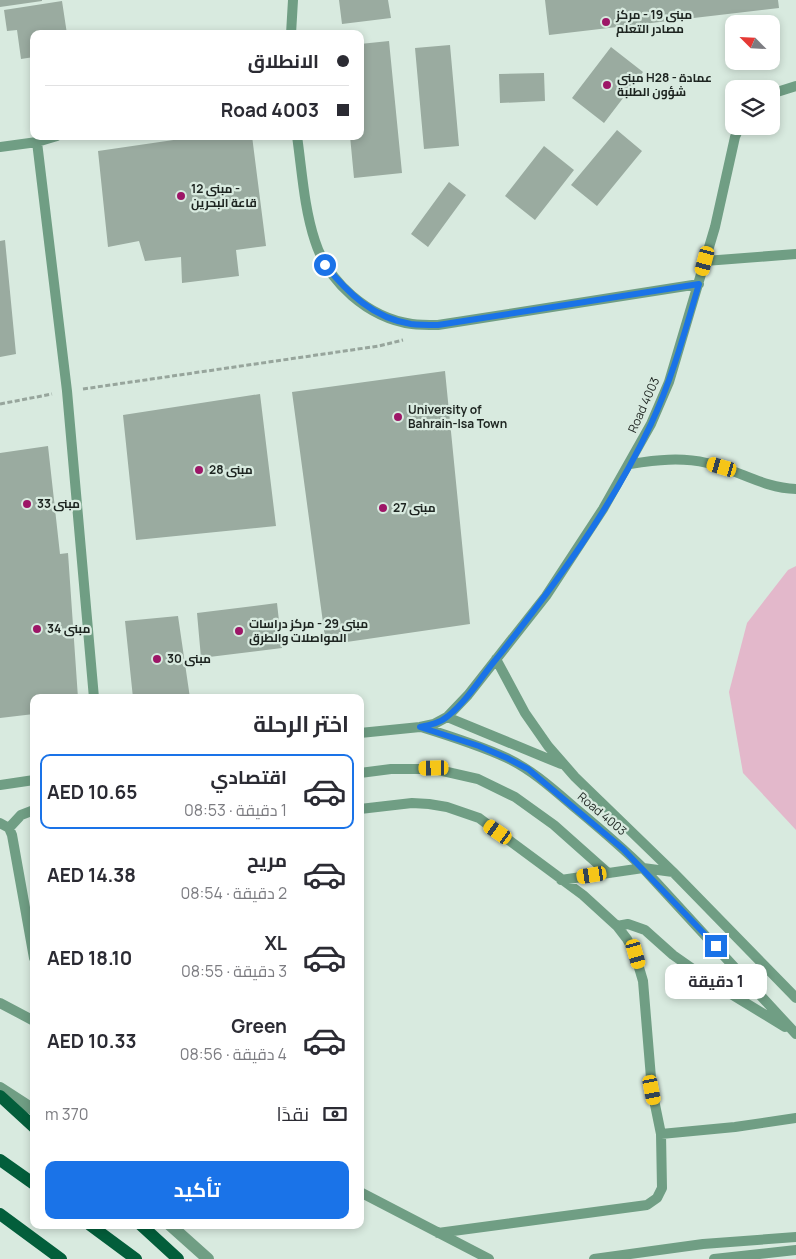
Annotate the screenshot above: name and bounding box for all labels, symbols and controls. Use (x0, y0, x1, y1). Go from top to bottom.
place label: مبنى 19 - مركز مصادر التعلم (615, 6, 692, 37)
north arrow (725, 15, 780, 70)
map controls (725, 15, 780, 135)
marker: مبنى 19 - مركز مصادر التعلم (600, 16, 612, 28)
text: الانطلاق (248, 48, 319, 74)
place label: مبنى H28 - عمادة شؤون الطلبة (617, 69, 712, 100)
marker: مبنى H28 - عمادة شؤون الطلبة (601, 79, 613, 91)
button: layers (725, 80, 780, 135)
text: Road 4003 (221, 97, 319, 123)
place label: مبنى 12 - قاعة البحرين (191, 180, 257, 211)
marker: مبنى 12 - قاعة البحرين (175, 190, 187, 202)
car (693, 245, 716, 277)
route start (314, 254, 336, 276)
street label: Road 4003 (624, 374, 663, 435)
place label: University of Bahrain-Isa Town (408, 401, 507, 432)
marker: University of Bahrain-Isa Town (392, 411, 404, 423)
car (705, 456, 738, 478)
place label: مبنى 28 (209, 461, 253, 478)
marker: مبنى 28 (193, 464, 205, 476)
place label: مبنى 33 (37, 495, 80, 512)
marker: مبنى 33 (21, 498, 33, 510)
place label: مبنى 27 (393, 499, 436, 516)
marker: مبنى 27 (377, 502, 389, 514)
place label: مبنى 29 - مركز دراسات المواصلات والطرق (249, 615, 368, 646)
place label: مبنى 34 (47, 620, 90, 637)
marker: مبنى 34 (31, 623, 43, 635)
marker: مبنى 29 - مركز دراسات المواصلات والطرق (233, 625, 245, 637)
place label: مبنى 30 (167, 650, 211, 667)
marker: مبنى 30 (151, 653, 163, 665)
text: اختر الرحلة (253, 709, 349, 739)
car (418, 760, 449, 776)
text: اقتصادي (211, 764, 287, 790)
icon: car (302, 769, 347, 814)
text: AED 10.65 (47, 779, 138, 805)
street label: Road 4003 (574, 788, 630, 839)
text: 1 دقيقة · 08:53 (184, 799, 287, 821)
car (481, 817, 514, 847)
text: مريح (247, 847, 287, 873)
icon: car (302, 852, 347, 897)
text: AED 14.38 (47, 862, 136, 888)
car (576, 865, 607, 885)
text: 2 دقيقة · 08:54 (181, 882, 287, 904)
text: XL (264, 930, 287, 956)
icon: car (302, 935, 347, 980)
route end (705, 935, 727, 957)
car (624, 938, 647, 970)
text: AED 18.10 (47, 945, 132, 971)
text: 3 دقيقة · 08:55 (181, 960, 287, 982)
callout: 1 دقيقة (665, 964, 767, 998)
text: 1 دقيقة (688, 970, 744, 992)
text: Green (231, 1013, 287, 1039)
icon: car (302, 1018, 347, 1063)
text: AED 10.33 (47, 1028, 137, 1054)
text: 4 دقيقة · 08:56 (180, 1043, 287, 1065)
car (641, 1074, 662, 1106)
icon: cash (321, 1100, 349, 1128)
text: نقدًا (277, 1101, 309, 1127)
text: 370 m (45, 1103, 88, 1125)
button: تأكيد (45, 1161, 349, 1219)

